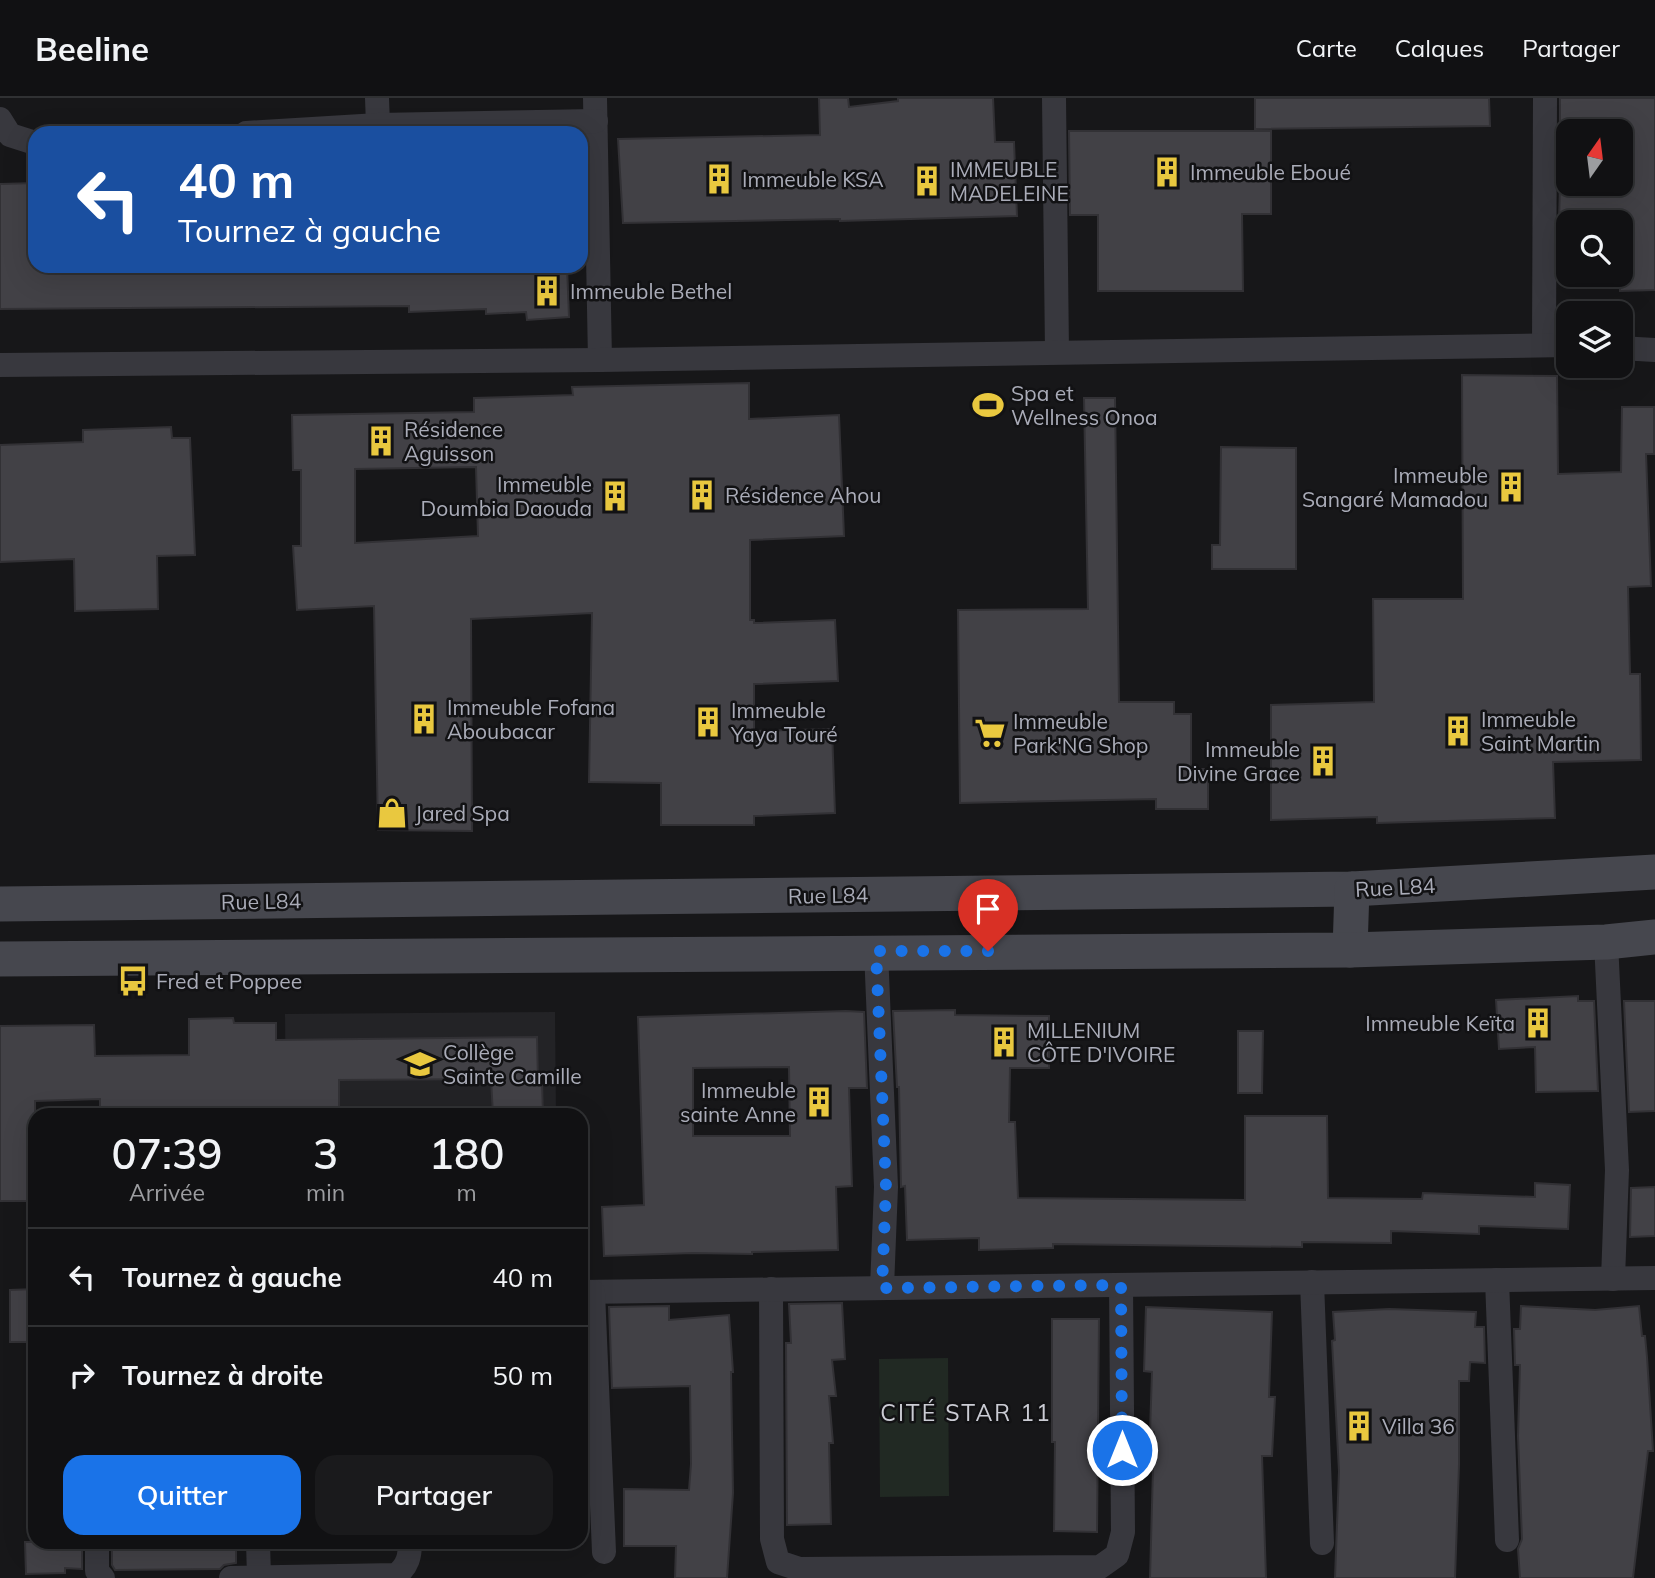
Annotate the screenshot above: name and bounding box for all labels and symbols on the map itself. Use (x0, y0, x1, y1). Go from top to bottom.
north arrow (1556, 119, 1633, 196)
building icon: Immeuble Eboué (1150, 155, 1184, 189)
place label: IMMEUBLE MADELEINE (950, 156, 1069, 206)
place label: Immeuble Eboué (1190, 159, 1351, 185)
building icon: Immeuble KSA (702, 162, 736, 196)
building icon: IMMEUBLE MADELEINE (910, 164, 944, 198)
place label: Immeuble KSA (742, 166, 884, 192)
building icon: Immeuble Bethel (530, 274, 564, 308)
place label: Immeuble Bethel (570, 278, 732, 304)
place label: Spa et Wellness Onoa (1011, 380, 1158, 430)
sports icon: Spa et Wellness Onoa (971, 388, 1005, 422)
place label: Résidence Aguisson (404, 416, 503, 466)
building icon: Résidence Aguisson (364, 424, 398, 458)
place label: Immeuble Sangaré Mamadou (1302, 462, 1488, 512)
building icon: Immeuble Sangaré Mamadou (1494, 470, 1528, 504)
place label: Immeuble Doumbia Daouda (420, 471, 592, 521)
building icon: Résidence Ahou (685, 478, 719, 512)
building icon: Immeuble Doumbia Daouda (598, 479, 632, 513)
place label: Résidence Ahou (725, 482, 881, 508)
place label: Immeuble Fofana Aboubacar (447, 694, 615, 744)
place label: Immeuble Yaya Touré (730, 697, 838, 747)
building icon: Immeuble Fofana Aboubacar (407, 702, 441, 736)
building icon: Immeuble Yaya Touré (691, 705, 725, 739)
place label: Immeuble Saint Martin (1481, 706, 1600, 756)
place label: Immeuble Park'NG Shop (1013, 708, 1148, 758)
building icon: Immeuble Saint Martin (1441, 714, 1475, 748)
supermarket icon: Immeuble Park'NG Shop (973, 716, 1007, 750)
place label: Immeuble Divine Grace (1177, 736, 1300, 786)
building icon: Immeuble Divine Grace (1306, 744, 1340, 778)
shop icon: Jared Spa (375, 796, 409, 830)
place label: Jared Spa (415, 800, 510, 826)
street label: Rue L84 (1354, 872, 1436, 902)
pin (958, 879, 1018, 951)
street label: Rue L84 (788, 881, 869, 909)
street label: Rue L84 (221, 887, 302, 915)
bus stop icon: Fred et Poppee (116, 964, 150, 998)
place label: Fred et Poppee (156, 968, 302, 994)
building icon: Immeuble Keïta (1521, 1006, 1555, 1040)
place label: Immeuble Keïta (1365, 1010, 1515, 1036)
place label: MILLENIUM CÔTE D'IVOIRE (1027, 1017, 1175, 1067)
building icon: MILLENIUM CÔTE D'IVOIRE (987, 1025, 1021, 1059)
place label: Collège Sainte Camille (443, 1039, 582, 1089)
school or university icon: Collège Sainte Camille (403, 1047, 437, 1081)
place label: Immeuble sainte Anne (680, 1077, 796, 1127)
building icon: Immeuble sainte Anne (802, 1085, 836, 1119)
district label: CITÉ STAR 11 (880, 1398, 1052, 1427)
building icon: Villa 36 (1342, 1409, 1376, 1443)
position arrow (1085, 1413, 1159, 1487)
place label: Villa 36 (1382, 1413, 1455, 1439)

